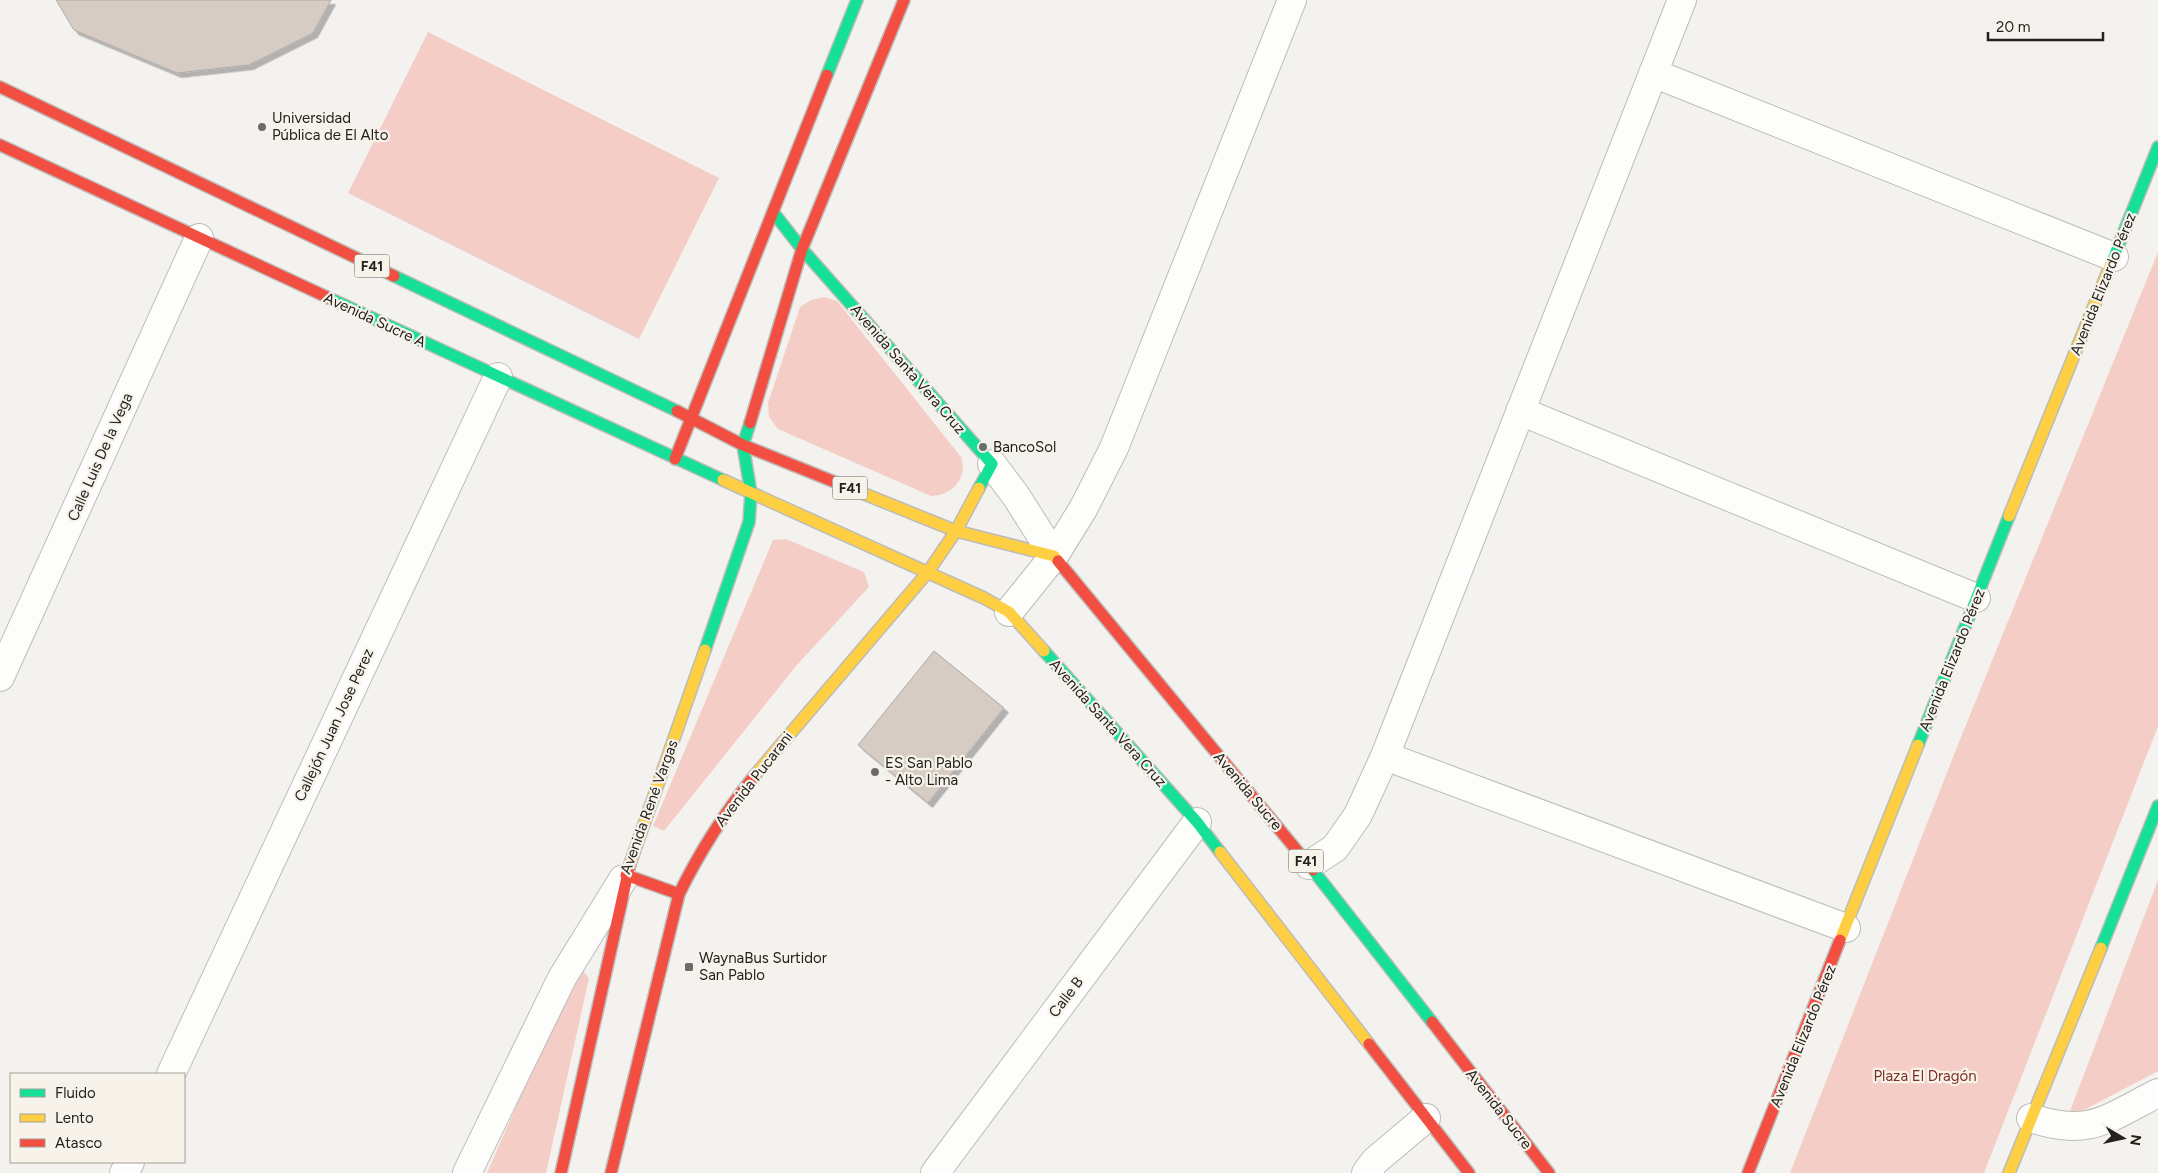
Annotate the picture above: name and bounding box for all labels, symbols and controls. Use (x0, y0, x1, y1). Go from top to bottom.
scale bar (1988, 10, 2103, 42)
text: 20 m (1996, 18, 2030, 36)
place label: Universidad Pública de El Alto (272, 109, 389, 144)
marker: Universidad Pública de El Alto (256, 121, 268, 133)
street label: Avenida Elizardo Pérez (2066, 210, 2140, 358)
road number: F41 (354, 255, 390, 278)
street label: Avenida Sucre A (321, 288, 429, 352)
street label: Avenida Santa Vera Cruz (847, 300, 969, 438)
street label: Calle Luis De la Vega (64, 390, 136, 524)
place label: BancoSol (993, 438, 1056, 456)
marker: BancoSol (977, 441, 989, 453)
road number: F41 (832, 476, 868, 499)
street label: Avenida Elizardo Pérez (1915, 586, 1989, 734)
street label: Callejón Juan Jose Perez (291, 646, 377, 804)
street label: Avenida Santa Vera Cruz (1046, 655, 1170, 791)
street label: Avenida Pucarani (711, 728, 797, 830)
street label: Avenida René Vargas (616, 737, 682, 877)
street label: Avenida Sucre (1210, 748, 1286, 834)
place label: ES San Pablo - Alto Lima (885, 754, 973, 789)
marker: ES San Pablo - Alto Lima (869, 766, 881, 778)
road number: F41 (1288, 849, 1324, 872)
place label: WaynaBus Surtidor San Pablo (699, 949, 827, 984)
marker: WaynaBus Surtidor San Pablo (683, 961, 695, 973)
street label: Avenida Elizardo Pérez (1766, 962, 1840, 1110)
street label: Calle B (1045, 973, 1087, 1021)
street label: Avenida Sucre (1462, 1065, 1536, 1153)
park label: Plaza El Dragón (1873, 1067, 1977, 1085)
legend (10, 1073, 185, 1163)
text: Fluido (55, 1084, 96, 1102)
text: Lento (55, 1109, 94, 1127)
north arrow (2098, 1113, 2148, 1163)
text: N (2126, 1133, 2145, 1147)
text: Atasco (55, 1134, 103, 1152)

